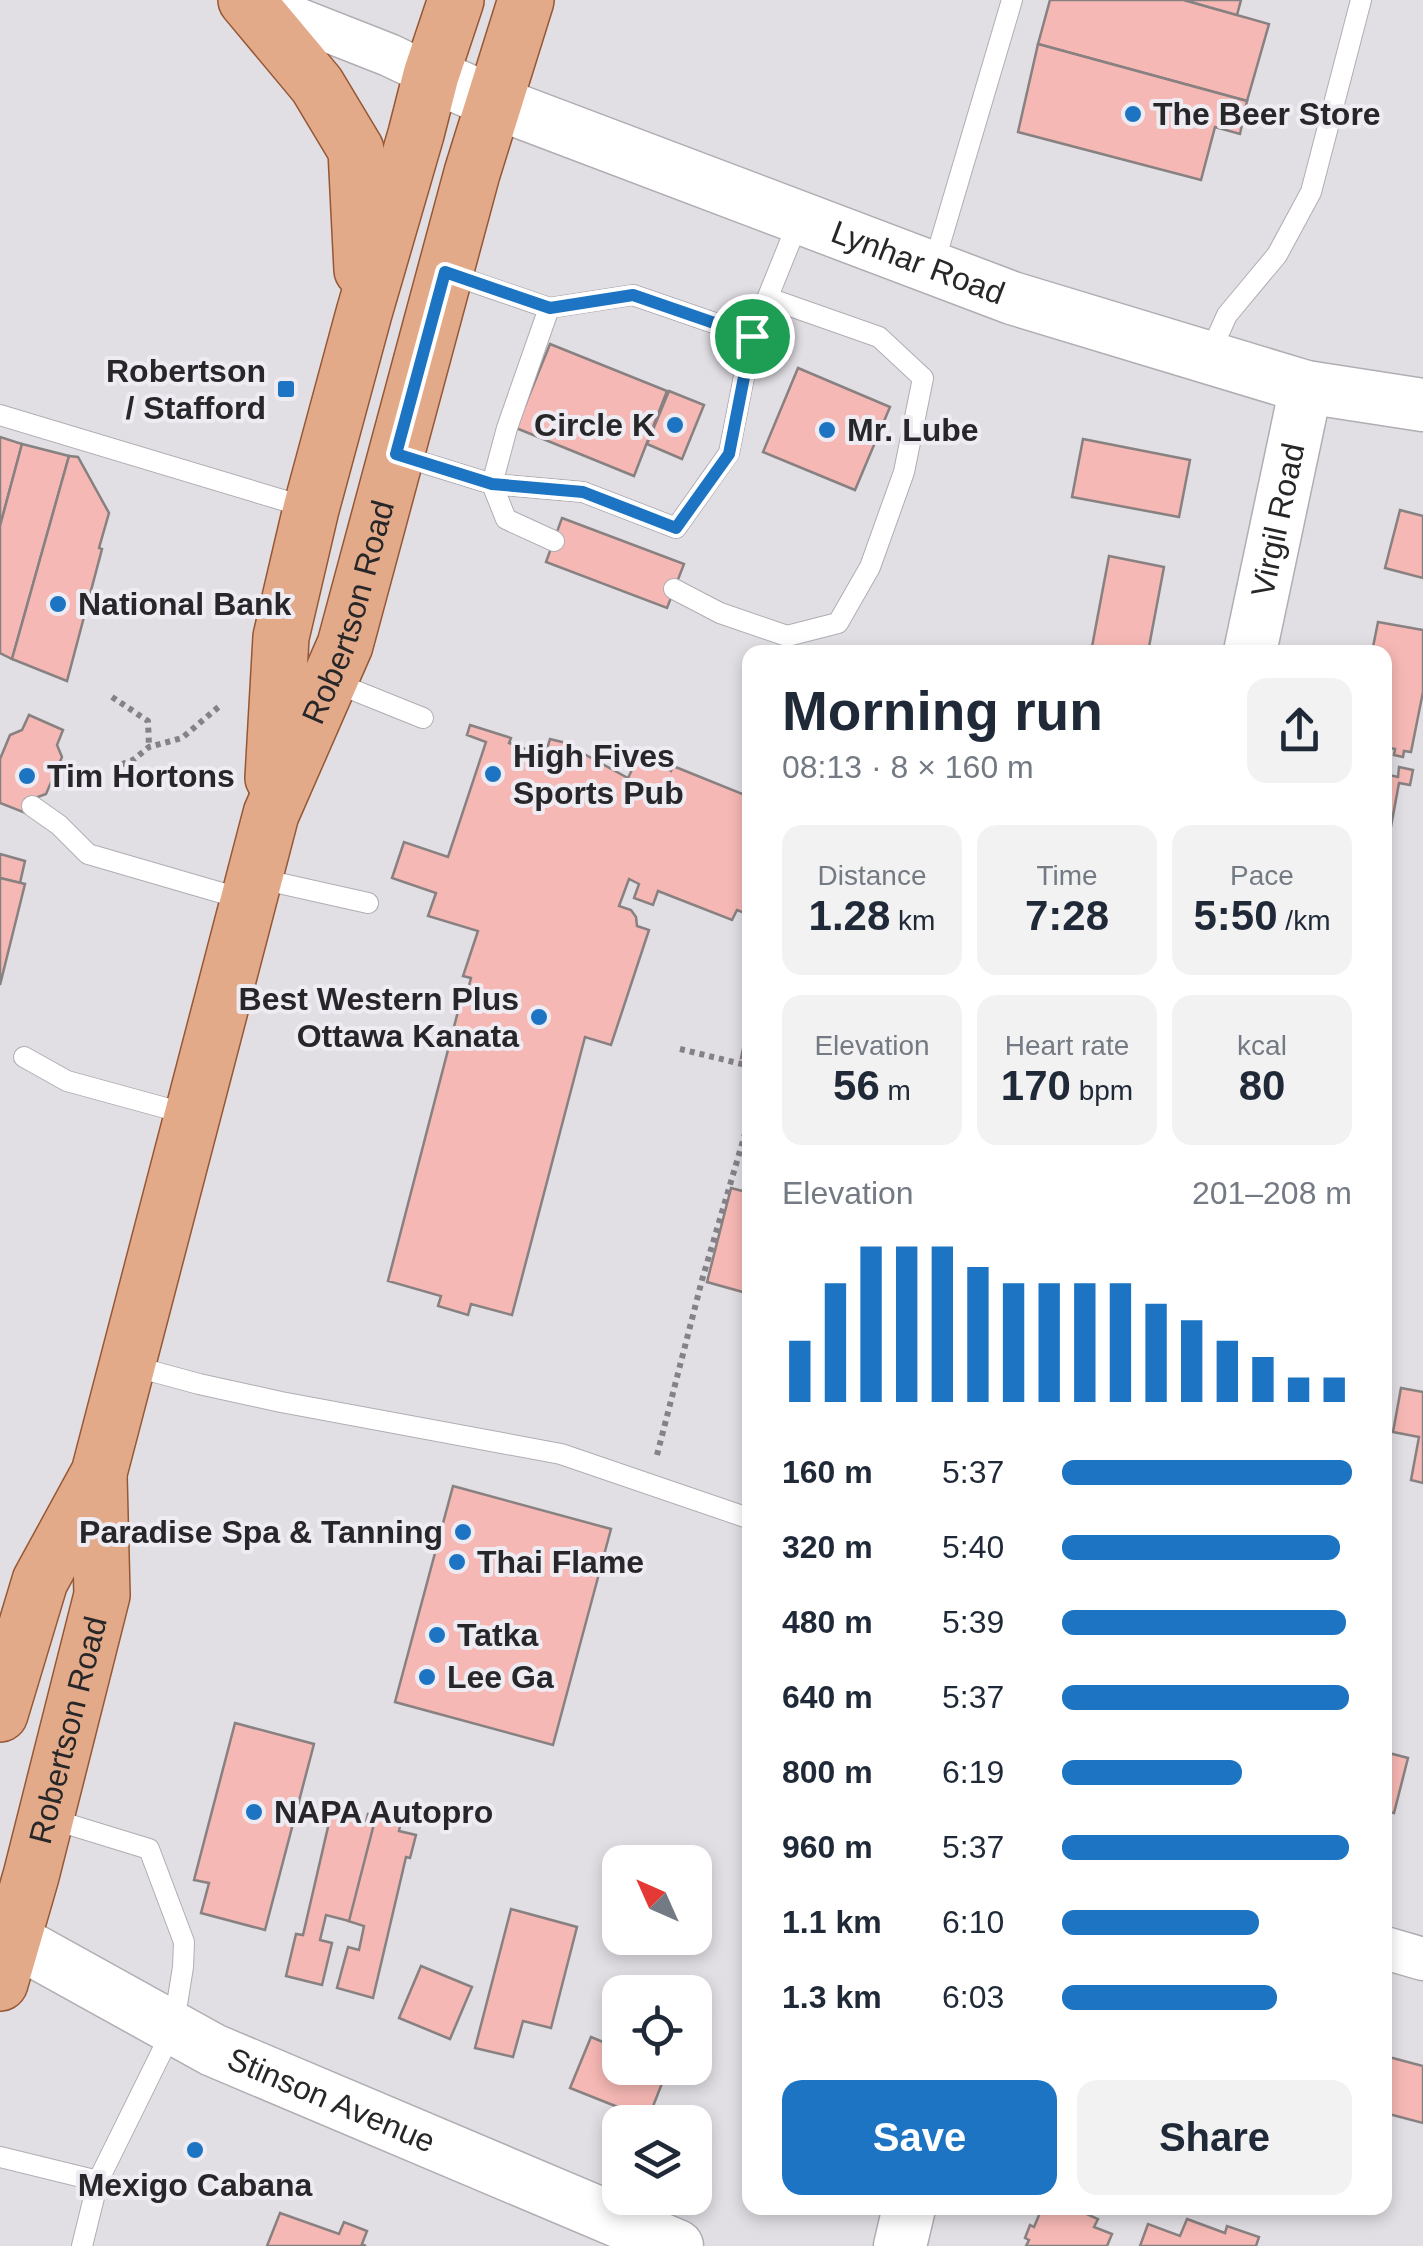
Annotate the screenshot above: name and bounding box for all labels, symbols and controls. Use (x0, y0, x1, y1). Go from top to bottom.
place label: The Beer Store (1153, 96, 1381, 132)
marker: The Beer Store (1122, 103, 1144, 125)
street label: Lynhar Road (827, 213, 1010, 312)
pin (710, 294, 795, 379)
icon: arrive (725, 309, 780, 364)
place label: Robertson / Stafford (106, 353, 266, 426)
marker: Robertson / Stafford (275, 378, 297, 400)
place label: Circle K (534, 407, 655, 443)
place label: Mr. Lube (847, 412, 979, 448)
marker: Circle K (664, 414, 686, 436)
marker: Mr. Lube (816, 419, 838, 441)
street label: Virgil Road (1244, 440, 1312, 600)
street label: Robertson Road (295, 496, 401, 729)
place label: National Bank (78, 586, 292, 622)
marker: National Bank (47, 593, 69, 615)
button: share (1247, 678, 1352, 783)
text: Morning run (782, 680, 1103, 742)
place label: High Fives Sports Pub (513, 738, 684, 811)
text: 08:13 · 8 × 160 m (782, 749, 1034, 785)
place label: Tim Hortons (47, 758, 235, 794)
marker: High Fives Sports Pub (482, 763, 504, 785)
marker: Tim Hortons (16, 765, 38, 787)
text: Distance (818, 860, 926, 891)
text: Time (1036, 860, 1098, 891)
text: Pace (1230, 860, 1294, 891)
text: 1.28 (809, 892, 890, 939)
text: 7:28 (1025, 892, 1109, 939)
text: 5:50 (1194, 892, 1278, 939)
text: km (890, 905, 935, 936)
text: /km (1278, 905, 1330, 936)
place label: Best Western Plus Ottawa Kanata (239, 981, 519, 1054)
marker: Best Western Plus Ottawa Kanata (528, 1006, 550, 1028)
text: Elevation (814, 1030, 930, 1061)
text: Heart rate (1005, 1030, 1129, 1061)
text: kcal (1237, 1030, 1287, 1061)
text: 56 (833, 1062, 880, 1109)
text: 170 (1001, 1062, 1071, 1109)
text: 80 (1239, 1062, 1285, 1109)
text: m (880, 1075, 911, 1106)
text: bpm (1071, 1075, 1133, 1106)
text: Elevation (782, 1175, 914, 1211)
text: 201–208 m (1192, 1175, 1352, 1211)
text: 160 m (782, 1454, 873, 1490)
text: 5:37 (942, 1454, 1004, 1490)
place label: Paradise Spa & Tanning (79, 1514, 443, 1550)
marker: Paradise Spa & Tanning (452, 1521, 474, 1543)
text: 320 m (782, 1529, 873, 1565)
text: 5:40 (942, 1529, 1004, 1565)
place label: Thai Flame (477, 1544, 644, 1580)
marker: Thai Flame (446, 1551, 468, 1573)
text: 480 m (782, 1604, 873, 1640)
text: 5:39 (942, 1604, 1004, 1640)
street label: Robertson Road (22, 1613, 114, 1847)
place label: Tatka (457, 1617, 538, 1653)
marker: Tatka (426, 1624, 448, 1646)
place label: Lee Ga (447, 1659, 554, 1695)
marker: Lee Ga (416, 1666, 438, 1688)
text: 640 m (782, 1679, 873, 1715)
text: 5:37 (942, 1679, 1004, 1715)
text: 800 m (782, 1754, 873, 1790)
text: 6:19 (942, 1754, 1004, 1790)
place label: NAPA Autopro (274, 1794, 493, 1830)
marker: NAPA Autopro (243, 1801, 265, 1823)
text: 960 m (782, 1829, 873, 1865)
text: 5:37 (942, 1829, 1004, 1865)
north arrow (602, 1845, 712, 1955)
map controls (602, 1845, 712, 2215)
text: 1.1 km (782, 1904, 882, 1940)
text: 6:10 (942, 1904, 1004, 1940)
button: locate (602, 1975, 712, 2085)
text: 1.3 km (782, 1979, 882, 2015)
text: 6:03 (942, 1979, 1004, 2015)
street label: Stinson Avenue (222, 2040, 441, 2160)
button: Save (782, 2080, 1057, 2195)
button: Share (1077, 2080, 1352, 2195)
button: layers (602, 2105, 712, 2215)
marker: Mexigo Cabana (184, 2139, 206, 2161)
place label: Mexigo Cabana (78, 2167, 313, 2203)

